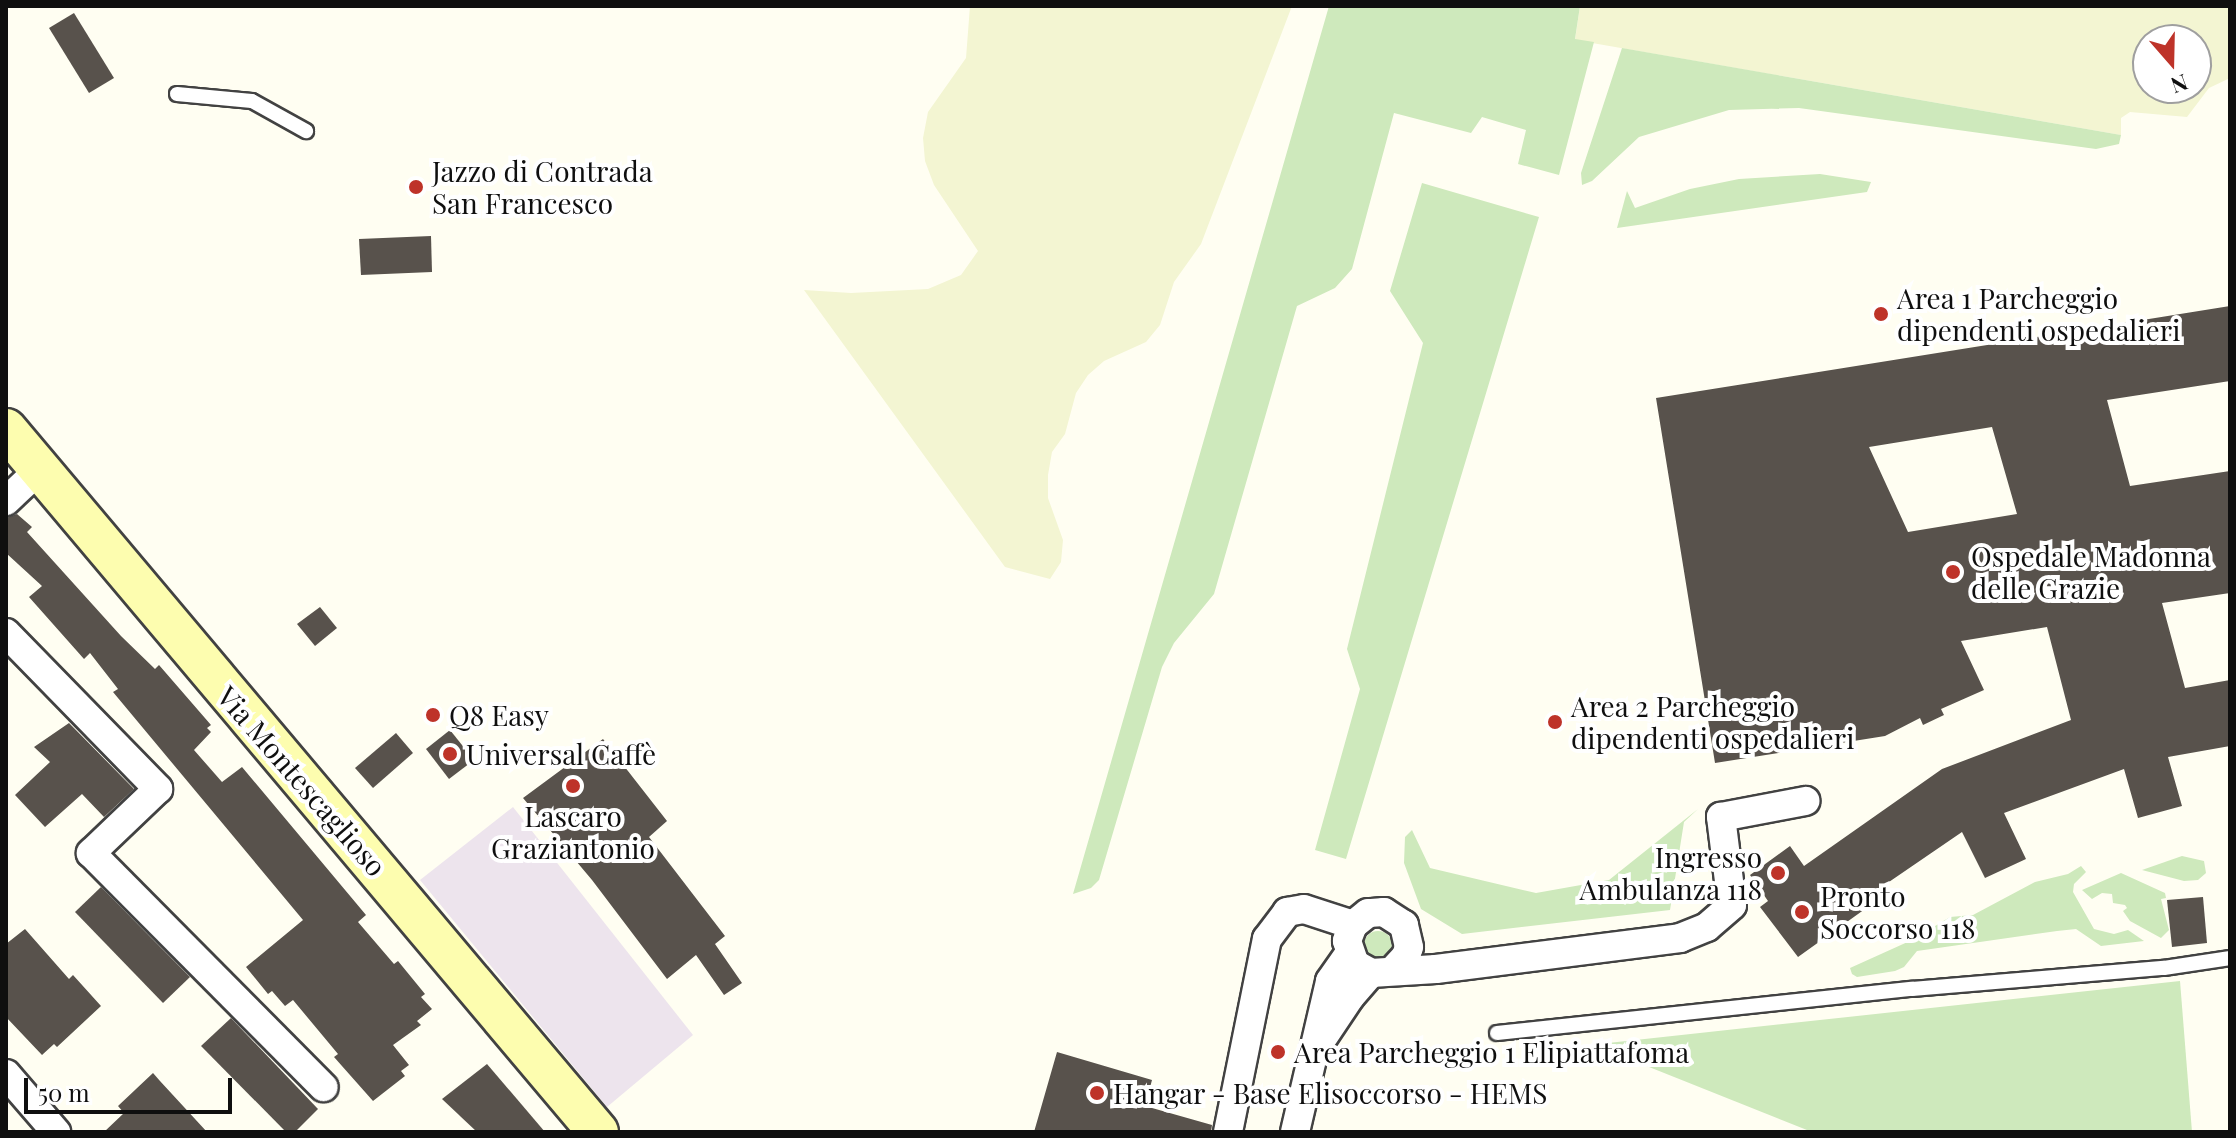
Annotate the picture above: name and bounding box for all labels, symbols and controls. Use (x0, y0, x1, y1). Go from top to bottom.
north arrow (2132, 24, 2212, 104)
text: N (2167, 68, 2192, 101)
place label: Jazzo di Contrada San Francesco (432, 154, 653, 220)
marker: Jazzo di Contrada San Francesco (407, 178, 425, 196)
place label: Area 1 Parcheggio dipendenti ospedalieri (1897, 281, 2180, 347)
marker: Area 1 Parcheggio dipendenti ospedalieri (1872, 305, 1890, 323)
place label: Ospedale Madonna delle Grazie (1971, 539, 2211, 605)
marker: Ospedale Madonna delle Grazie (1942, 561, 1964, 583)
street label: Via Montescaglioso (211, 679, 393, 883)
place label: Area 2 Parcheggio dipendenti ospedalieri (1571, 689, 1854, 755)
place label: Q8 Easy (449, 698, 549, 732)
marker: Q8 Easy (424, 706, 442, 724)
marker: Area 2 Parcheggio dipendenti ospedalieri (1546, 713, 1564, 731)
place label: Universal Caffè (466, 737, 656, 771)
marker: Universal Caffè (441, 745, 459, 763)
marker: Lascaro Graziantonio (564, 777, 582, 795)
place label: Lascaro Graziantonio (491, 799, 655, 865)
place label: Ingresso Ambulanza 118 (1579, 840, 1762, 906)
marker: Ingresso Ambulanza 118 (1769, 864, 1787, 882)
place label: Pronto Soccorso 118 (1820, 879, 1976, 945)
marker: Pronto Soccorso 118 (1791, 901, 1813, 923)
place label: Area Parcheggio 1 Elipiattafoma (1294, 1035, 1690, 1069)
marker: Area Parcheggio 1 Elipiattafoma (1269, 1043, 1287, 1061)
scale bar (28, 1062, 236, 1112)
text: 50 m (38, 1076, 90, 1108)
place label: Hangar - Base Elisoccorso - HEMS (1113, 1076, 1548, 1110)
marker: Hangar - Base Elisoccorso - HEMS (1088, 1084, 1106, 1102)

